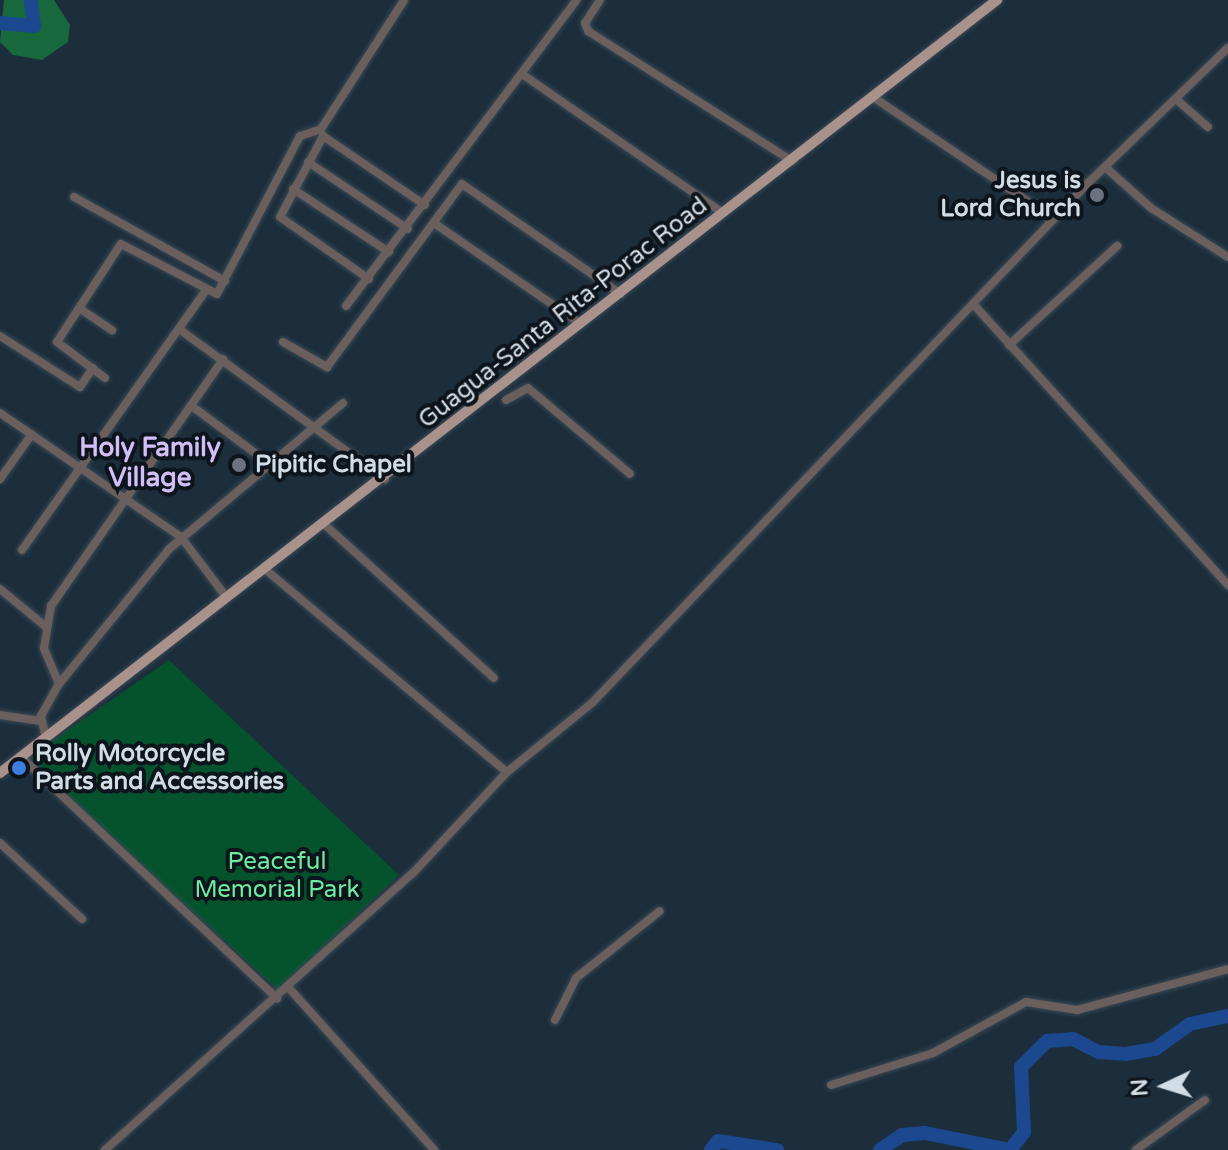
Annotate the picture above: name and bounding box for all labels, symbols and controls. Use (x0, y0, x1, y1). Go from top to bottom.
place label: Jesus is Lord Church (940, 167, 1081, 223)
marker: Jesus is Lord Church (1088, 186, 1106, 204)
street label: Guagua-Santa Rita-Porac Road (413, 191, 713, 435)
district label: Holy Family Village (79, 432, 221, 494)
place label: Pipitic Chapel (255, 451, 412, 479)
marker: Pipitic Chapel (230, 456, 248, 474)
place label: Rolly Motorcycle Parts and Accessories (35, 740, 284, 796)
marker: Rolly Motorcycle Parts and Accessories (10, 759, 28, 777)
park label: Peaceful Memorial Park (194, 848, 360, 904)
north arrow (1124, 1046, 1204, 1126)
text: N (1126, 1078, 1154, 1097)

